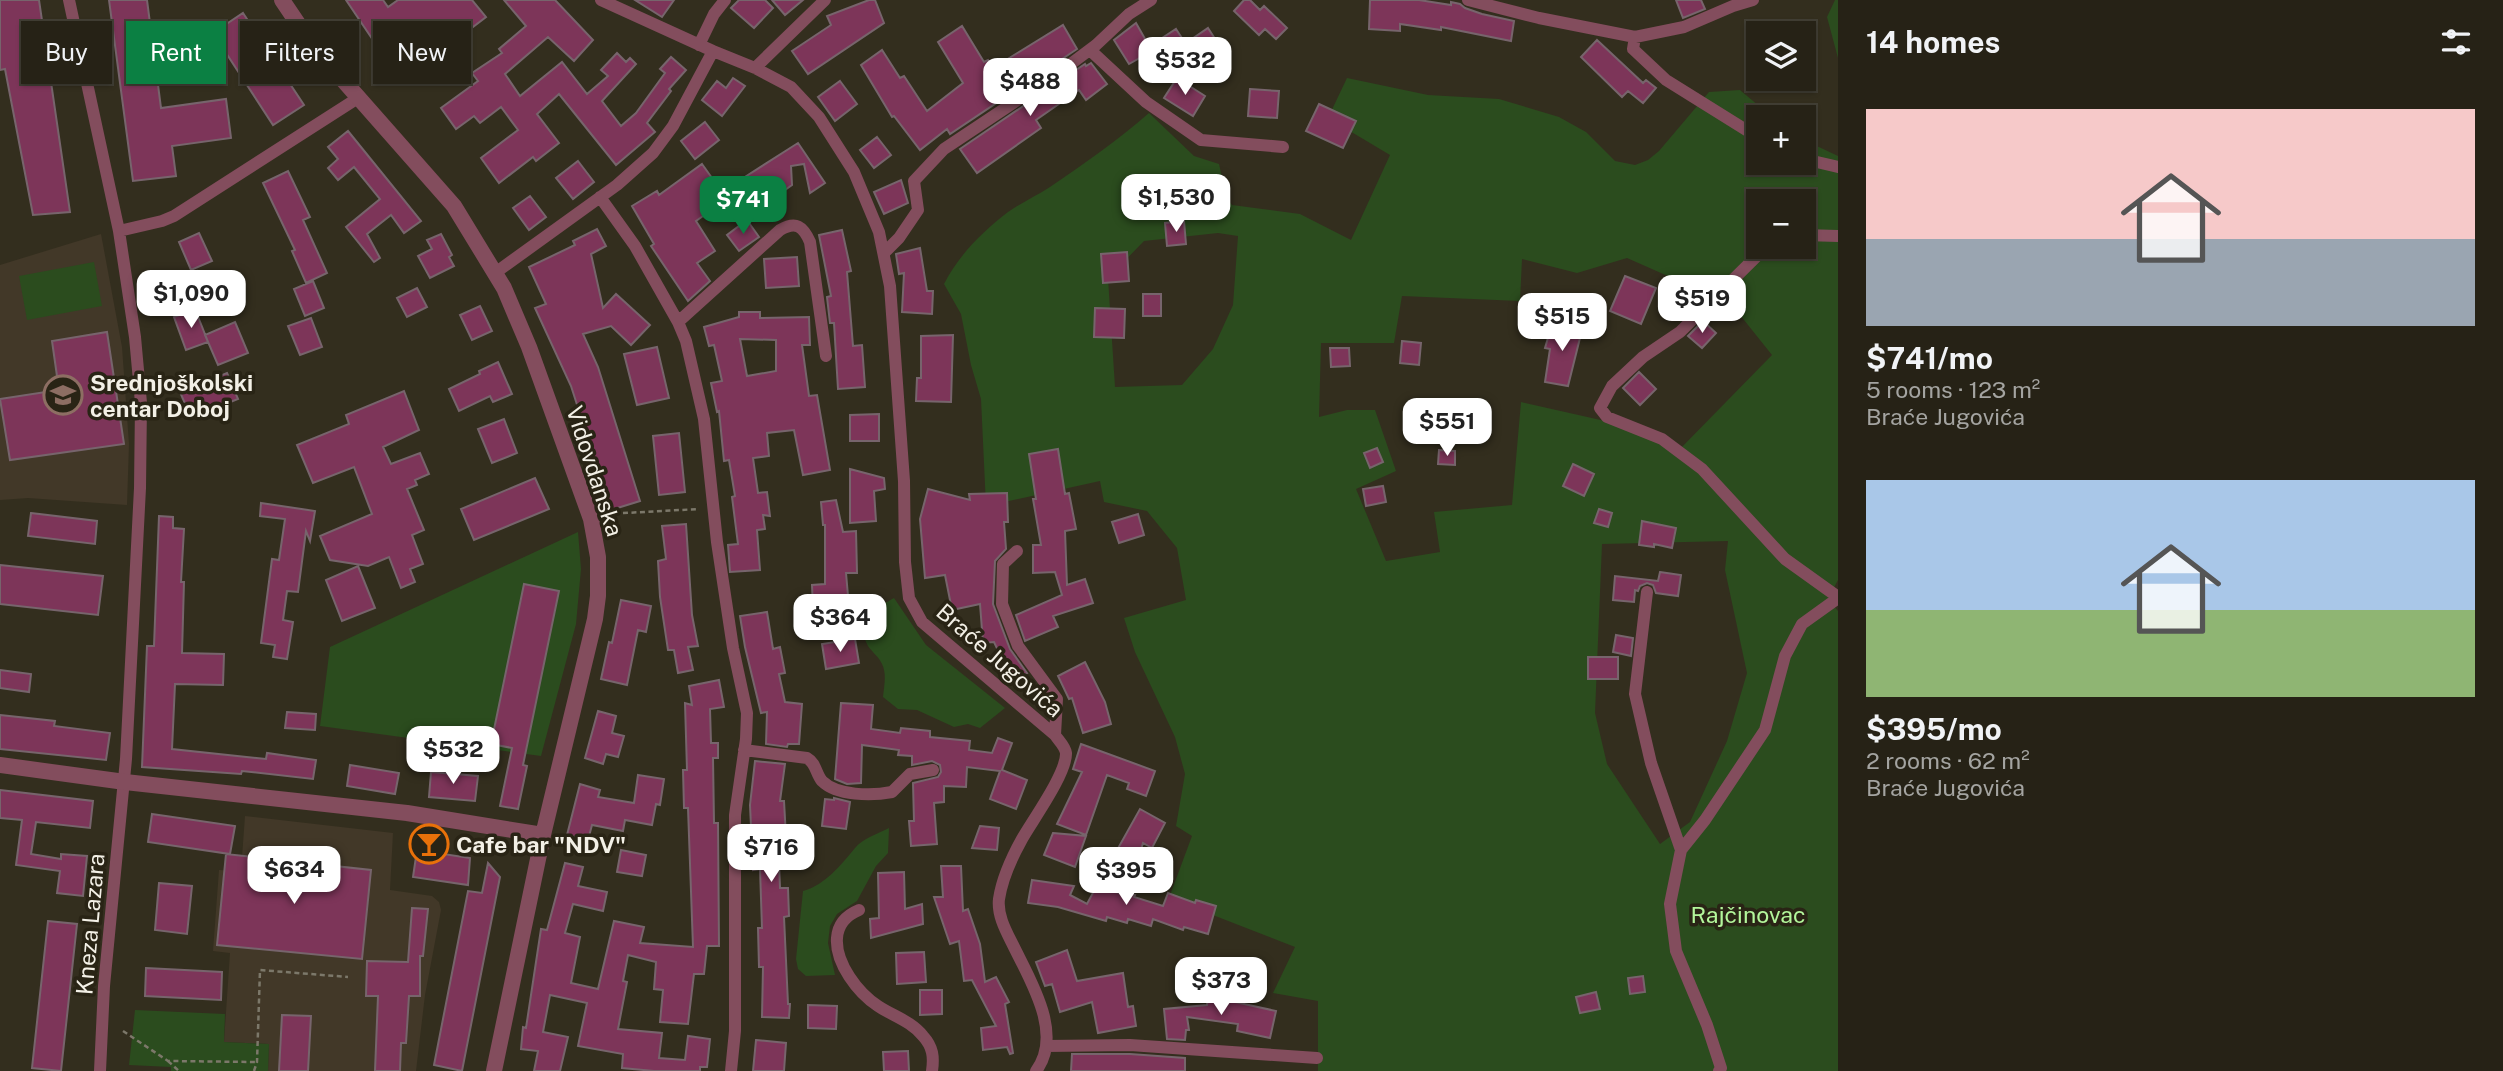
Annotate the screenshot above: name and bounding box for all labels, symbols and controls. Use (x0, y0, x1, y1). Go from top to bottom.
chip: Buy (21, 21, 112, 84)
chip: Rent (126, 21, 226, 84)
chip: Filters (240, 21, 359, 84)
chip: New (373, 21, 471, 84)
map controls (1746, 21, 1816, 259)
button: layers (1746, 21, 1816, 91)
icon: filters (2437, 23, 2475, 61)
text: 14 homes (1866, 24, 2000, 60)
pin: $532 (1144, 38, 1226, 97)
text: $532 (1154, 46, 1216, 73)
pin: $488 (989, 58, 1071, 118)
text: $488 (999, 67, 1061, 94)
button: + (1746, 105, 1816, 175)
icon: home (2108, 155, 2234, 281)
pin: $1,530 (1119, 174, 1233, 234)
pin: $741 (702, 176, 784, 236)
text: $1,530 (1137, 183, 1215, 210)
text: $741 (716, 185, 770, 212)
button: − (1746, 189, 1816, 259)
pin: $1,090 (134, 270, 248, 330)
pin: $519 (1661, 276, 1743, 335)
text: $1,090 (153, 279, 229, 306)
text: $519 (1674, 284, 1730, 311)
pin: $515 (1521, 294, 1603, 353)
text: $515 (1534, 302, 1590, 329)
text: $741/mo (1866, 340, 1993, 376)
place label: Srednjoškolski centar Doboj (90, 369, 253, 422)
school or university icon: Srednjoškolski centar Doboj (42, 374, 84, 416)
text: 5 rooms · 123 m² (1866, 376, 2040, 403)
pin: $551 (1406, 398, 1488, 458)
street label: Vidovdanska (561, 402, 629, 540)
text: Braće Jugovića (1866, 403, 2025, 430)
text: $551 (1419, 407, 1475, 434)
icon: home (2108, 526, 2234, 652)
pin: $364 (799, 594, 881, 654)
street label: Braće Jugovića (931, 598, 1069, 722)
text: $364 (809, 603, 871, 630)
text: $395/mo (1866, 711, 2002, 747)
pin: $532 (412, 726, 494, 786)
text: $532 (422, 735, 484, 762)
text: 2 rooms · 62 m² (1866, 747, 2030, 774)
text: Braće Jugovića (1866, 774, 2025, 801)
bar icon: Cafe bar "NDV" (408, 823, 450, 865)
pin: $716 (730, 824, 812, 884)
place label: Cafe bar "NDV" (456, 831, 626, 858)
text: $716 (743, 833, 799, 860)
pin: $634 (253, 846, 335, 906)
pin: $395 (1085, 848, 1167, 907)
street label: Kneza Lazara (70, 852, 110, 996)
text: $634 (263, 855, 325, 882)
text: $395 (1095, 856, 1157, 883)
park label: Rajčinovac (1690, 901, 1806, 928)
pin: $373 (1180, 958, 1262, 1017)
text: $373 (1191, 966, 1251, 993)

